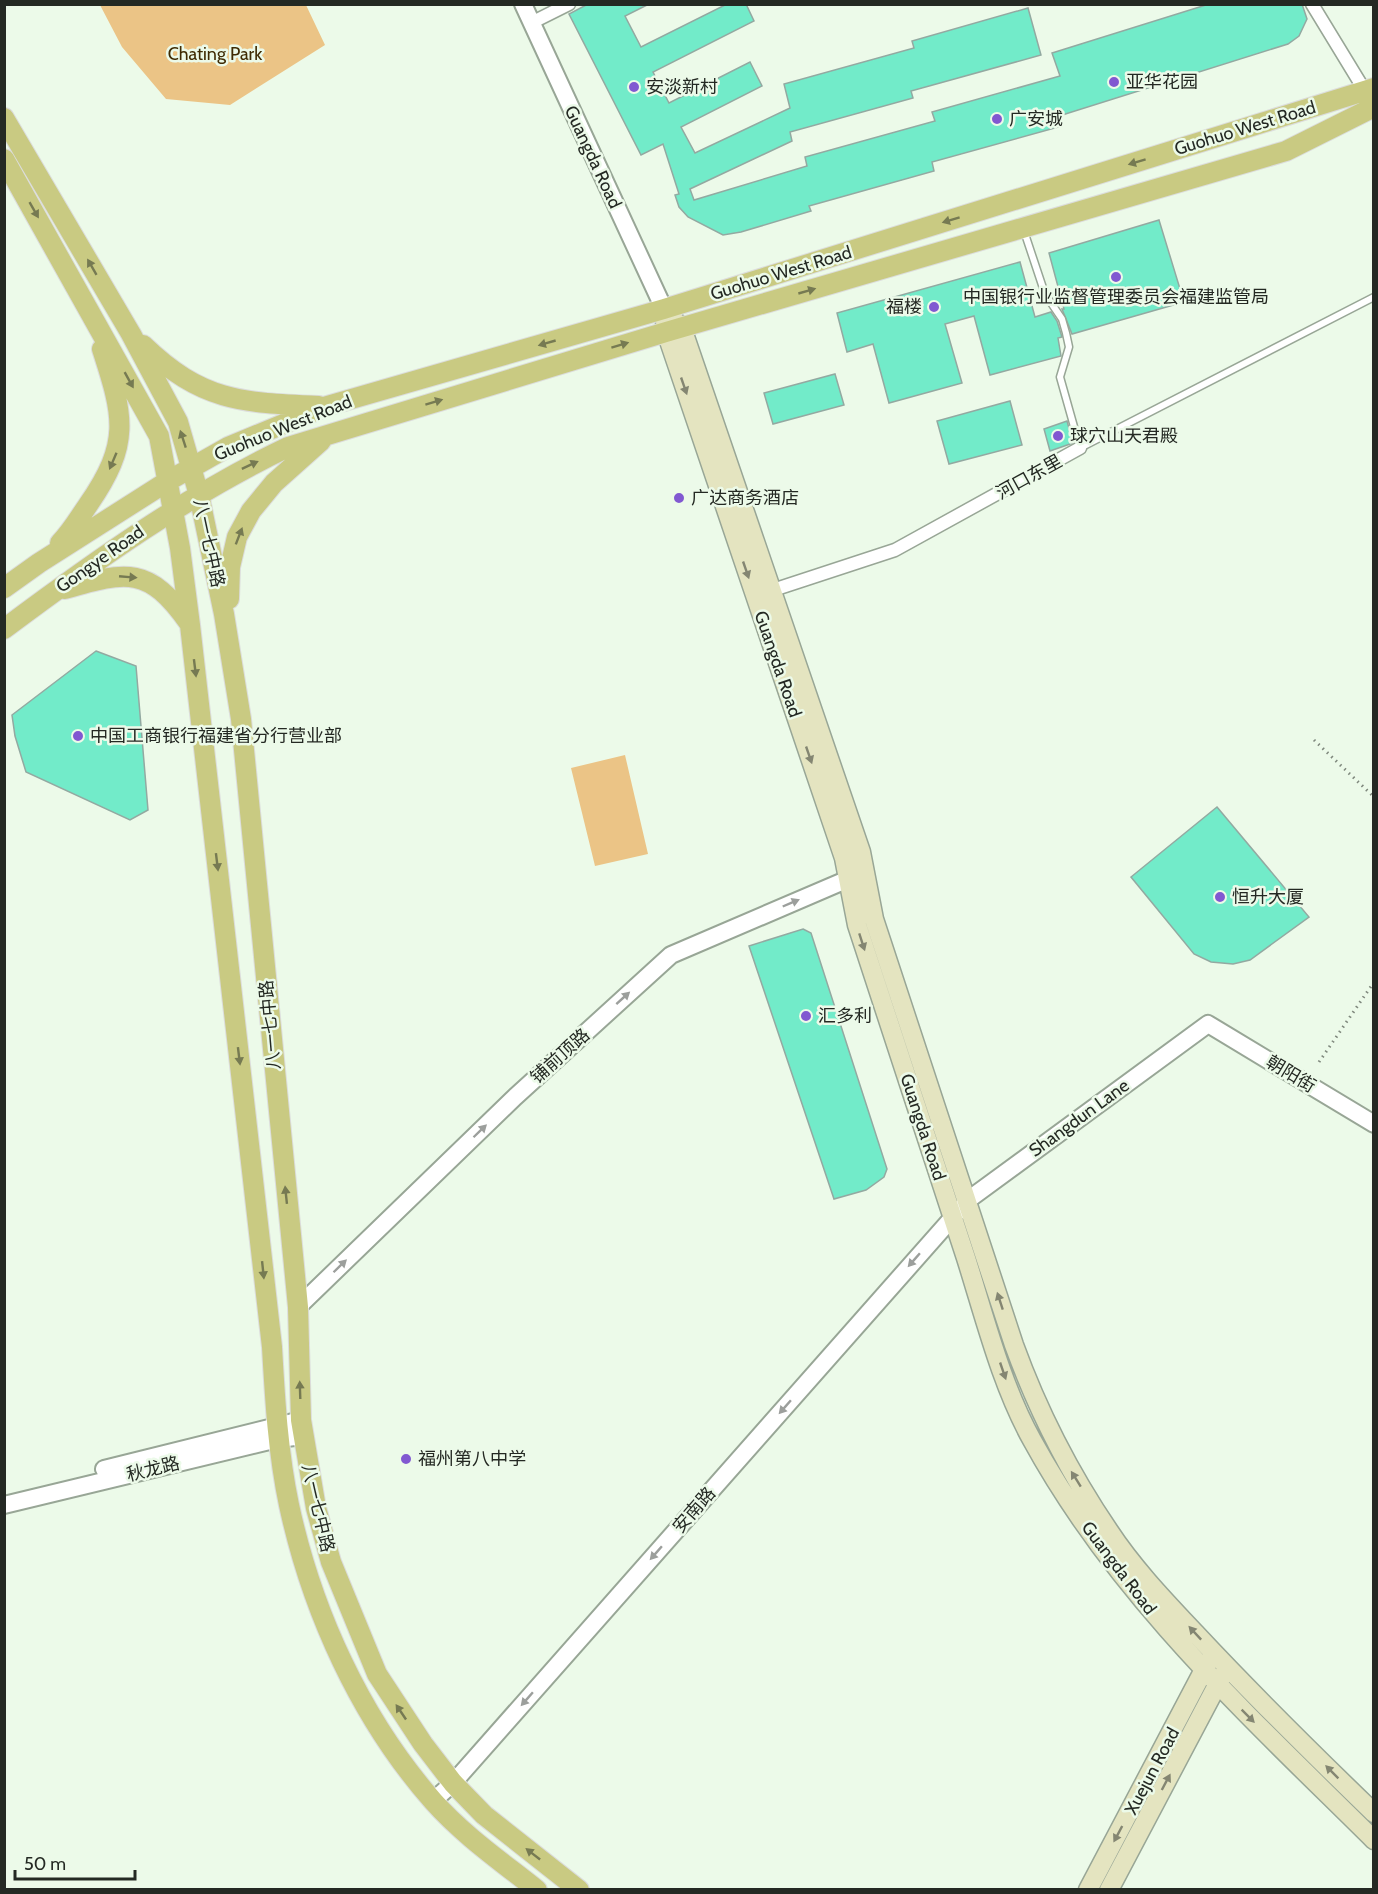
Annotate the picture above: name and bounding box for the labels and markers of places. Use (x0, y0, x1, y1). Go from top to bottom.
place label: 亚华花园 (1126, 71, 1198, 93)
marker: 亚华花园 (1107, 75, 1121, 89)
place label: 安淡新村 (646, 76, 718, 98)
marker: 安淡新村 (627, 80, 641, 94)
place label: 广安城 (1009, 108, 1063, 130)
marker: 广安城 (990, 112, 1004, 126)
marker: 中国银行业监督管理委员会福建监管局 (1109, 270, 1123, 284)
place label: 中国银行业监督管理委员会福建监管局 (963, 286, 1269, 308)
place label: 福楼 (886, 296, 922, 318)
marker: 福楼 (927, 300, 941, 314)
place label: 球穴山天君殿 (1070, 425, 1178, 447)
marker: 球穴山天君殿 (1051, 429, 1065, 443)
place label: 广达商务酒店 (691, 487, 799, 509)
marker: 广达商务酒店 (672, 491, 686, 505)
place label: 中国工商银行福建省分行营业部 (90, 725, 342, 747)
marker: 中国工商银行福建省分行营业部 (71, 729, 85, 743)
place label: 恒升大厦 (1232, 886, 1304, 908)
marker: 恒升大厦 (1213, 890, 1227, 904)
place label: 汇多利 (818, 1005, 872, 1027)
marker: 汇多利 (799, 1009, 813, 1023)
place label: 福州第八中学 (418, 1448, 526, 1470)
marker: 福州第八中学 (399, 1452, 413, 1466)

